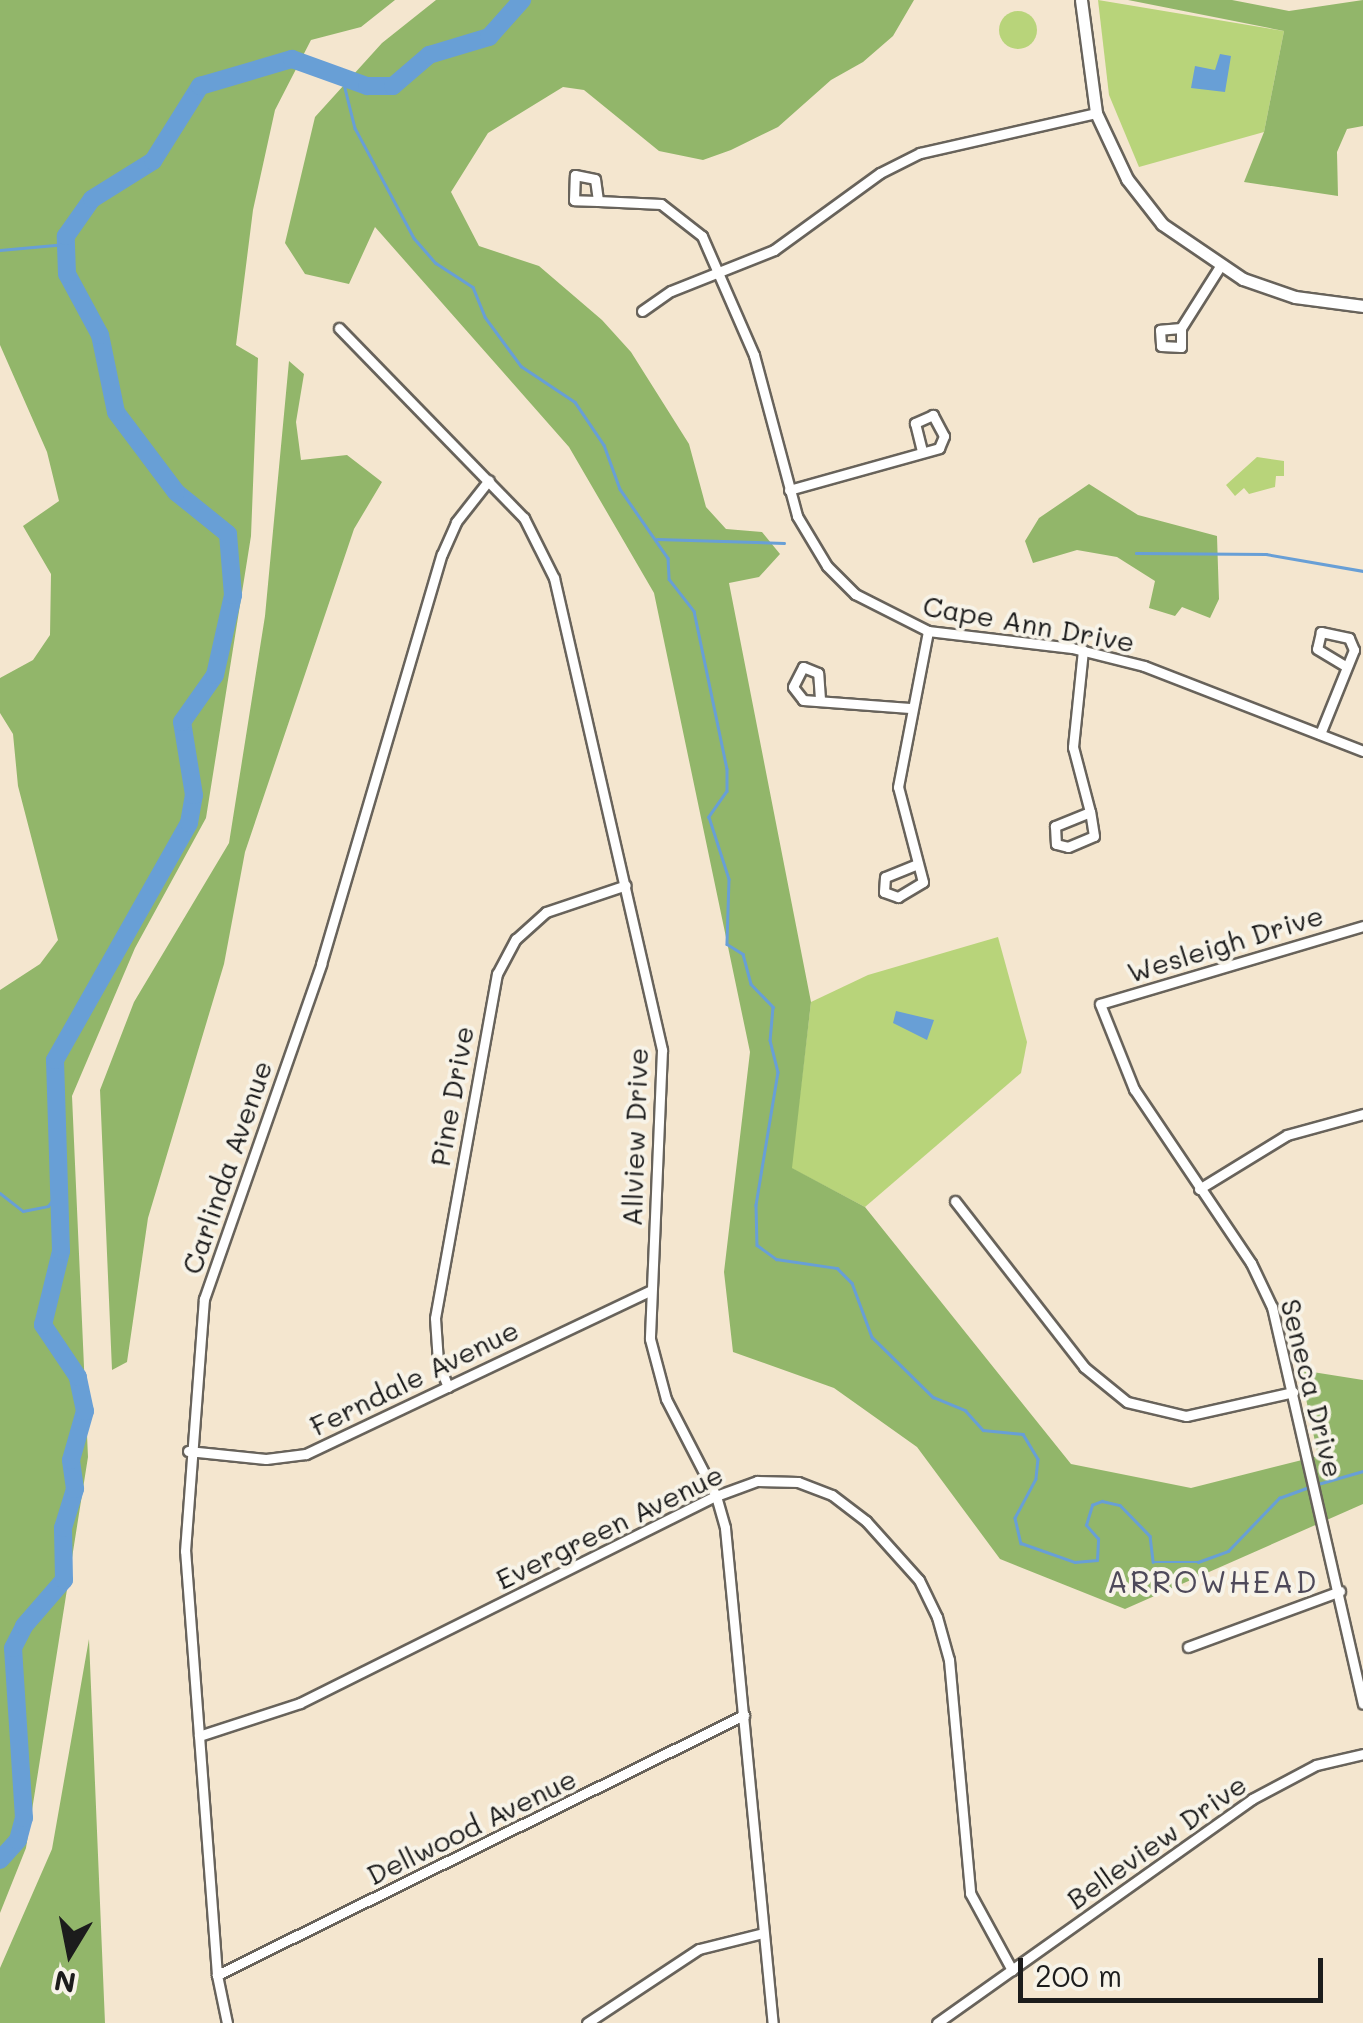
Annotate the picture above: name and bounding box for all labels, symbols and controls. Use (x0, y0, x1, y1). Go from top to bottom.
street label: Cape Ann Drive (921, 588, 1137, 658)
street label: Wesleigh Drive (1123, 897, 1327, 989)
street label: Pine Drive (422, 1023, 480, 1169)
street label: Allview Drive (614, 1047, 654, 1227)
street label: Carlinda Avenue (174, 1056, 278, 1278)
street label: Seneca Drive (1275, 1295, 1351, 1481)
street label: Ferndale Avenue (304, 1312, 524, 1442)
street label: Evergreen Avenue (490, 1456, 728, 1596)
district label: ARROWHEAD (1107, 1563, 1319, 1599)
street label: Dellwood Avenue (361, 1761, 581, 1891)
street label: Belleview Drive (1060, 1767, 1252, 1915)
north arrow (20, 1903, 120, 2003)
scale bar (1023, 1938, 1328, 2000)
text: 200 m (1035, 1955, 1122, 1995)
text: N (51, 1963, 78, 2002)

